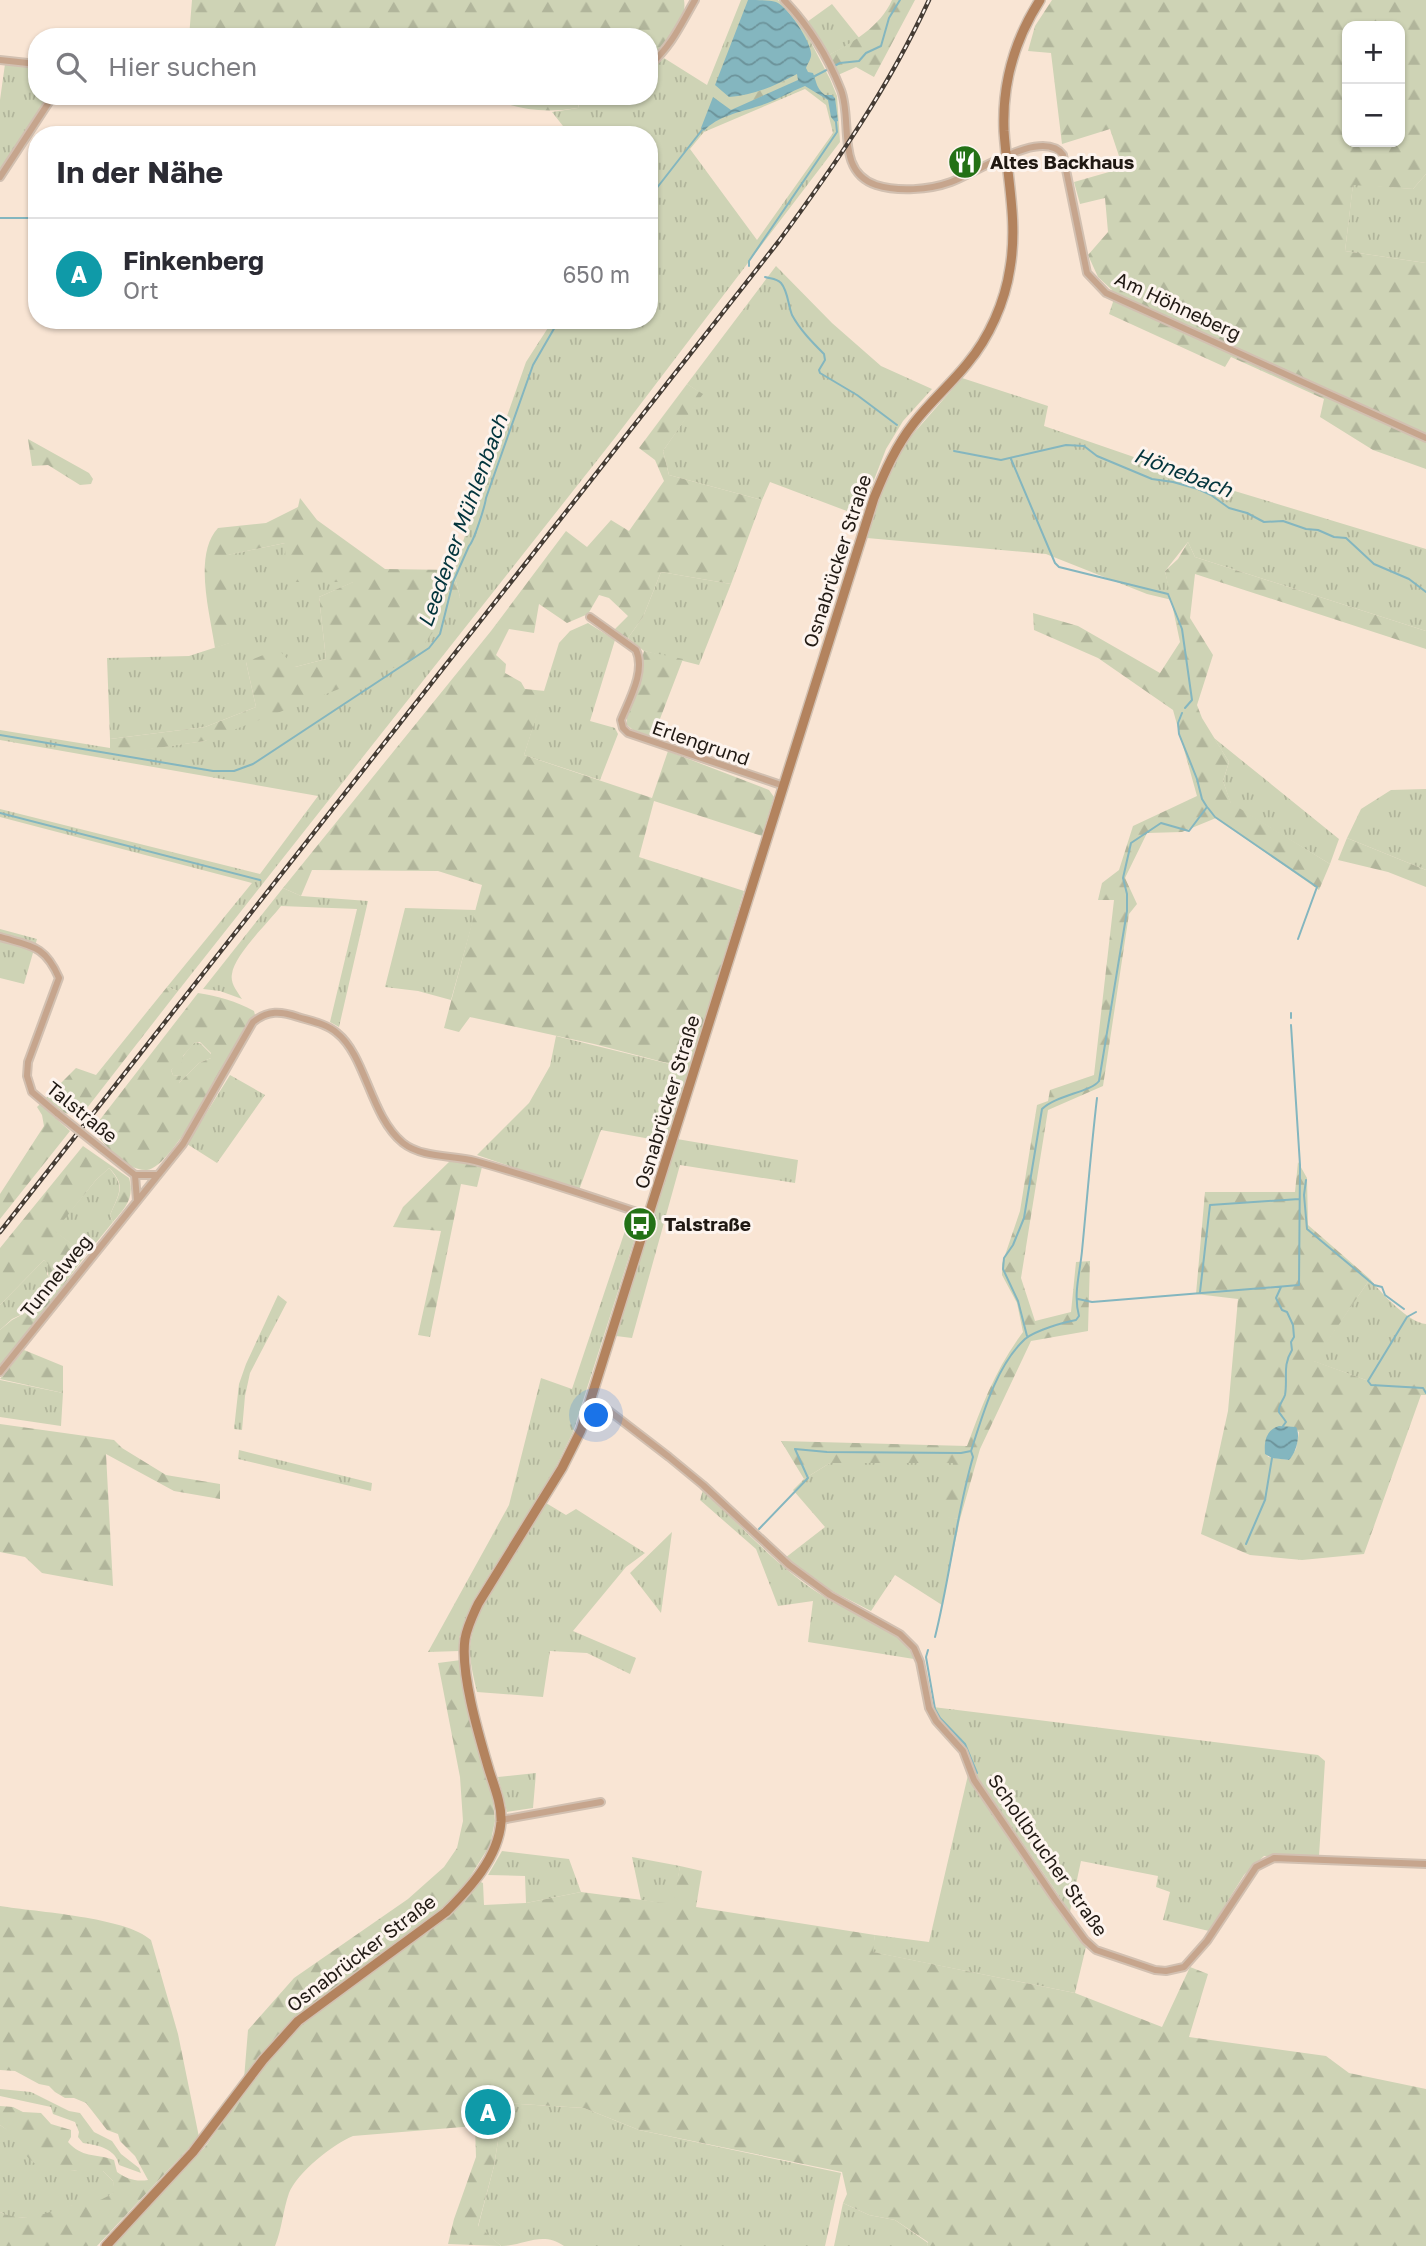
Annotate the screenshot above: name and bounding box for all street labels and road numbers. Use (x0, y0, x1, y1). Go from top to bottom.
street label: Am Höhneberg (1112, 266, 1245, 345)
street label: Osnabrücker Straße (798, 472, 875, 650)
street label: Erlengrund (649, 715, 753, 770)
street label: Osnabrücker Straße (629, 1012, 704, 1191)
street label: Talstraße (42, 1076, 122, 1147)
street label: Tunnelweg (15, 1230, 96, 1322)
street label: Schollbrucher Straße (984, 1769, 1113, 1940)
street label: Osnabrücker Straße (282, 1889, 440, 2016)

